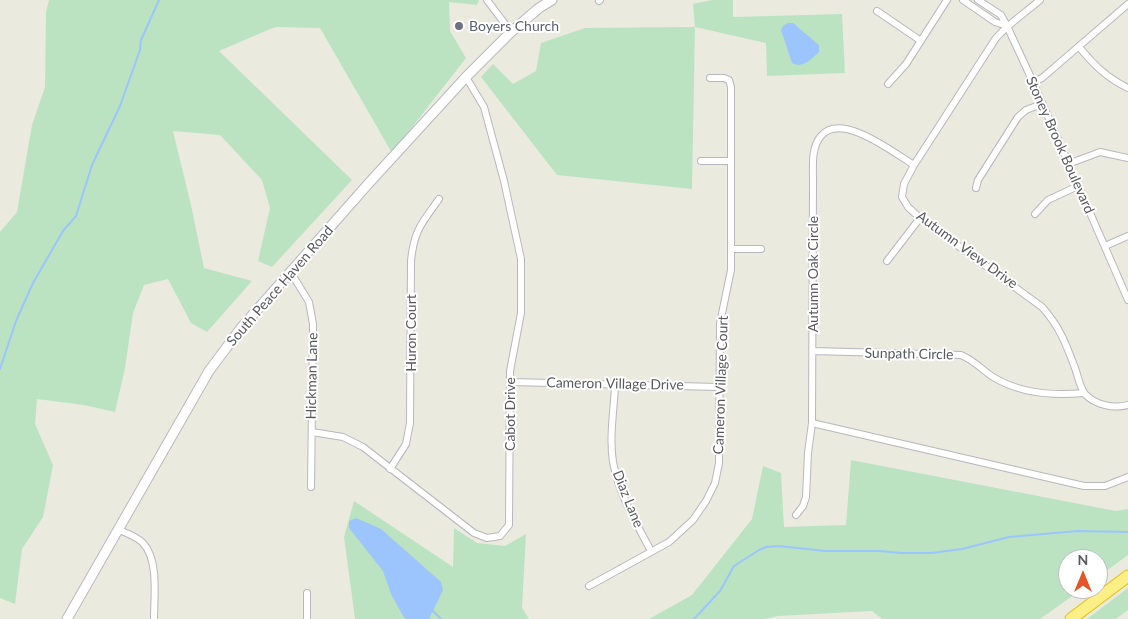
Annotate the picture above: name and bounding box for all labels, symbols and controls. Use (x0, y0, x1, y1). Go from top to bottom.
place label: Boyers Church (469, 18, 559, 34)
marker: Boyers Church (453, 20, 465, 32)
street label: Stoney Brook Boulevard (1022, 74, 1098, 216)
street label: Autumn View Drive (913, 208, 1021, 292)
street label: Autumn Oak Circle (805, 216, 821, 332)
street label: South Peace Haven Road (223, 222, 337, 350)
street label: Huron Court (403, 294, 419, 372)
street label: Cameron Village Court (710, 315, 732, 455)
street label: Hickman Lane (303, 332, 321, 420)
street label: Sunpath Circle (864, 345, 954, 363)
street label: Cameron Village Drive (546, 374, 684, 394)
street label: Cabot Drive (502, 377, 518, 451)
street label: Diaz Lane (609, 468, 647, 530)
north arrow (1058, 549, 1108, 599)
text: N (1078, 551, 1088, 568)

